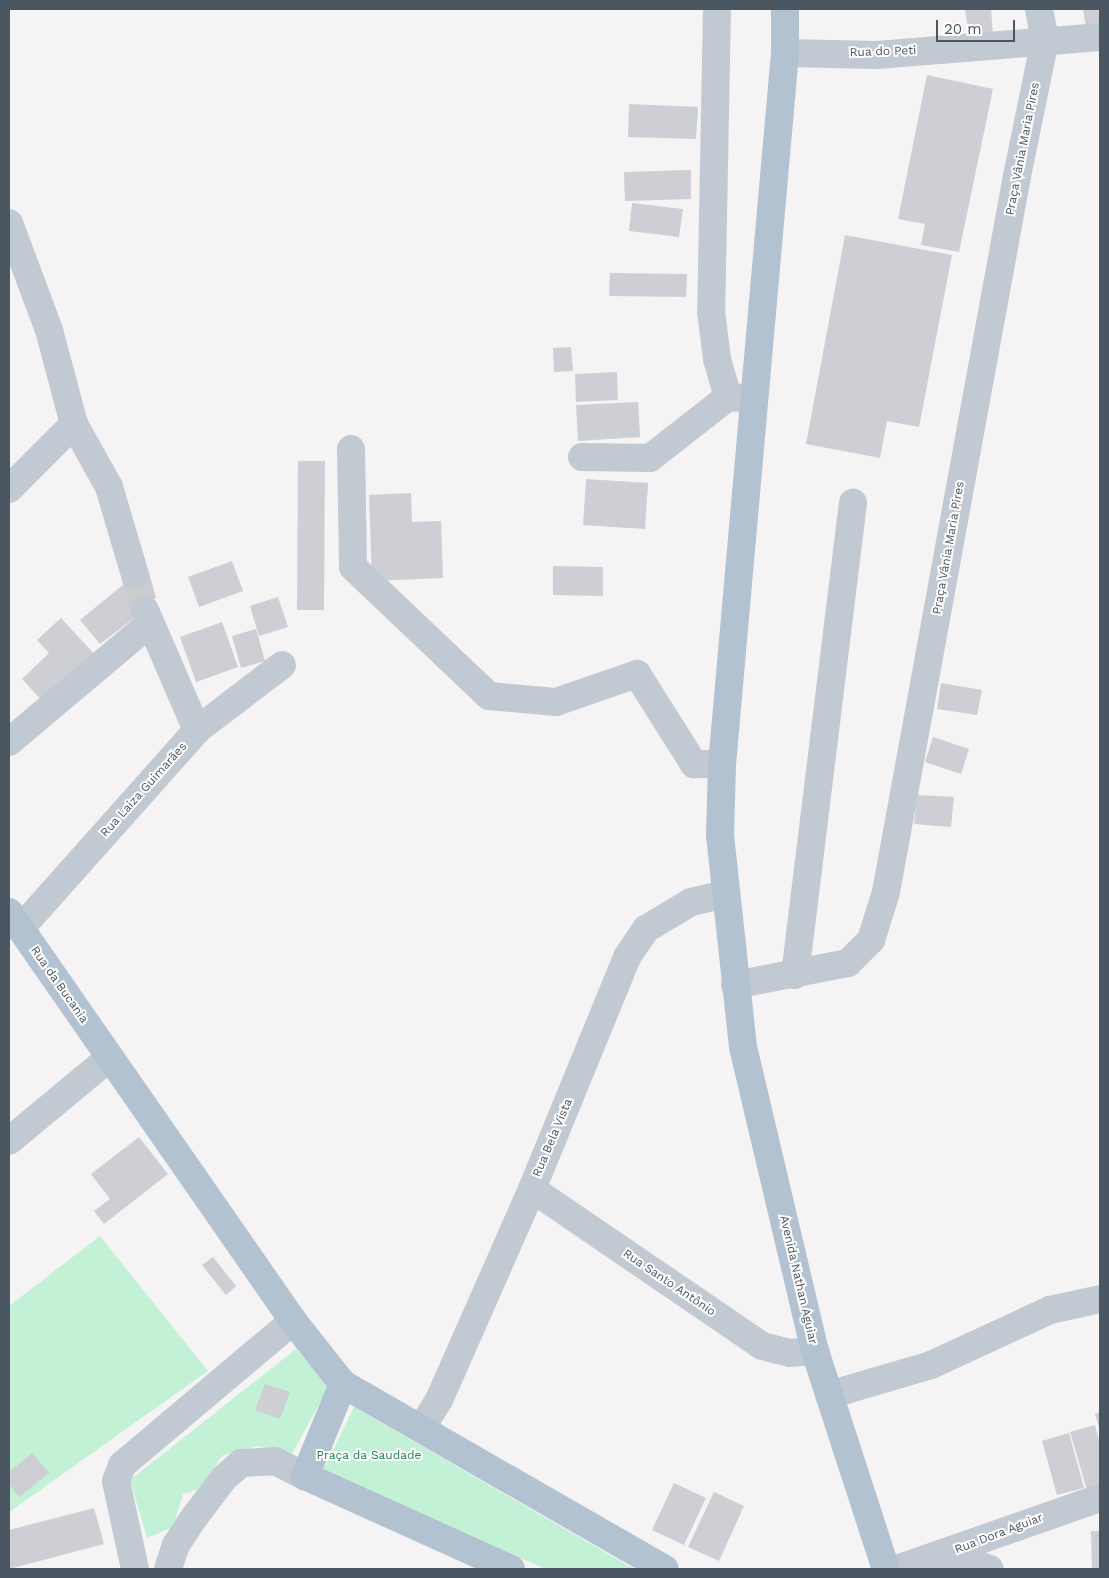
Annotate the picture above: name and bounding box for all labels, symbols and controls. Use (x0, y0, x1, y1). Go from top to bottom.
scale bar (939, 10, 1018, 42)
text: 20 m (944, 20, 982, 38)
street label: Rua do Peti (849, 44, 917, 60)
street label: Praça Vânia Maria Pires (1003, 81, 1043, 217)
street label: Praça Vânia Maria Pires (930, 480, 968, 616)
street label: Rua Laiza Guimarães (98, 740, 190, 840)
street label: Rua da Bucania (27, 944, 91, 1026)
street label: Rua Bela Vista (530, 1096, 576, 1180)
street label: Avenida Nathan Aguiar (776, 1214, 820, 1346)
street label: Rua Santo Antônio (620, 1246, 718, 1320)
park label: Praça da Saudade (316, 1449, 422, 1463)
street label: Rua Dora Aguiar (952, 1510, 1046, 1558)

